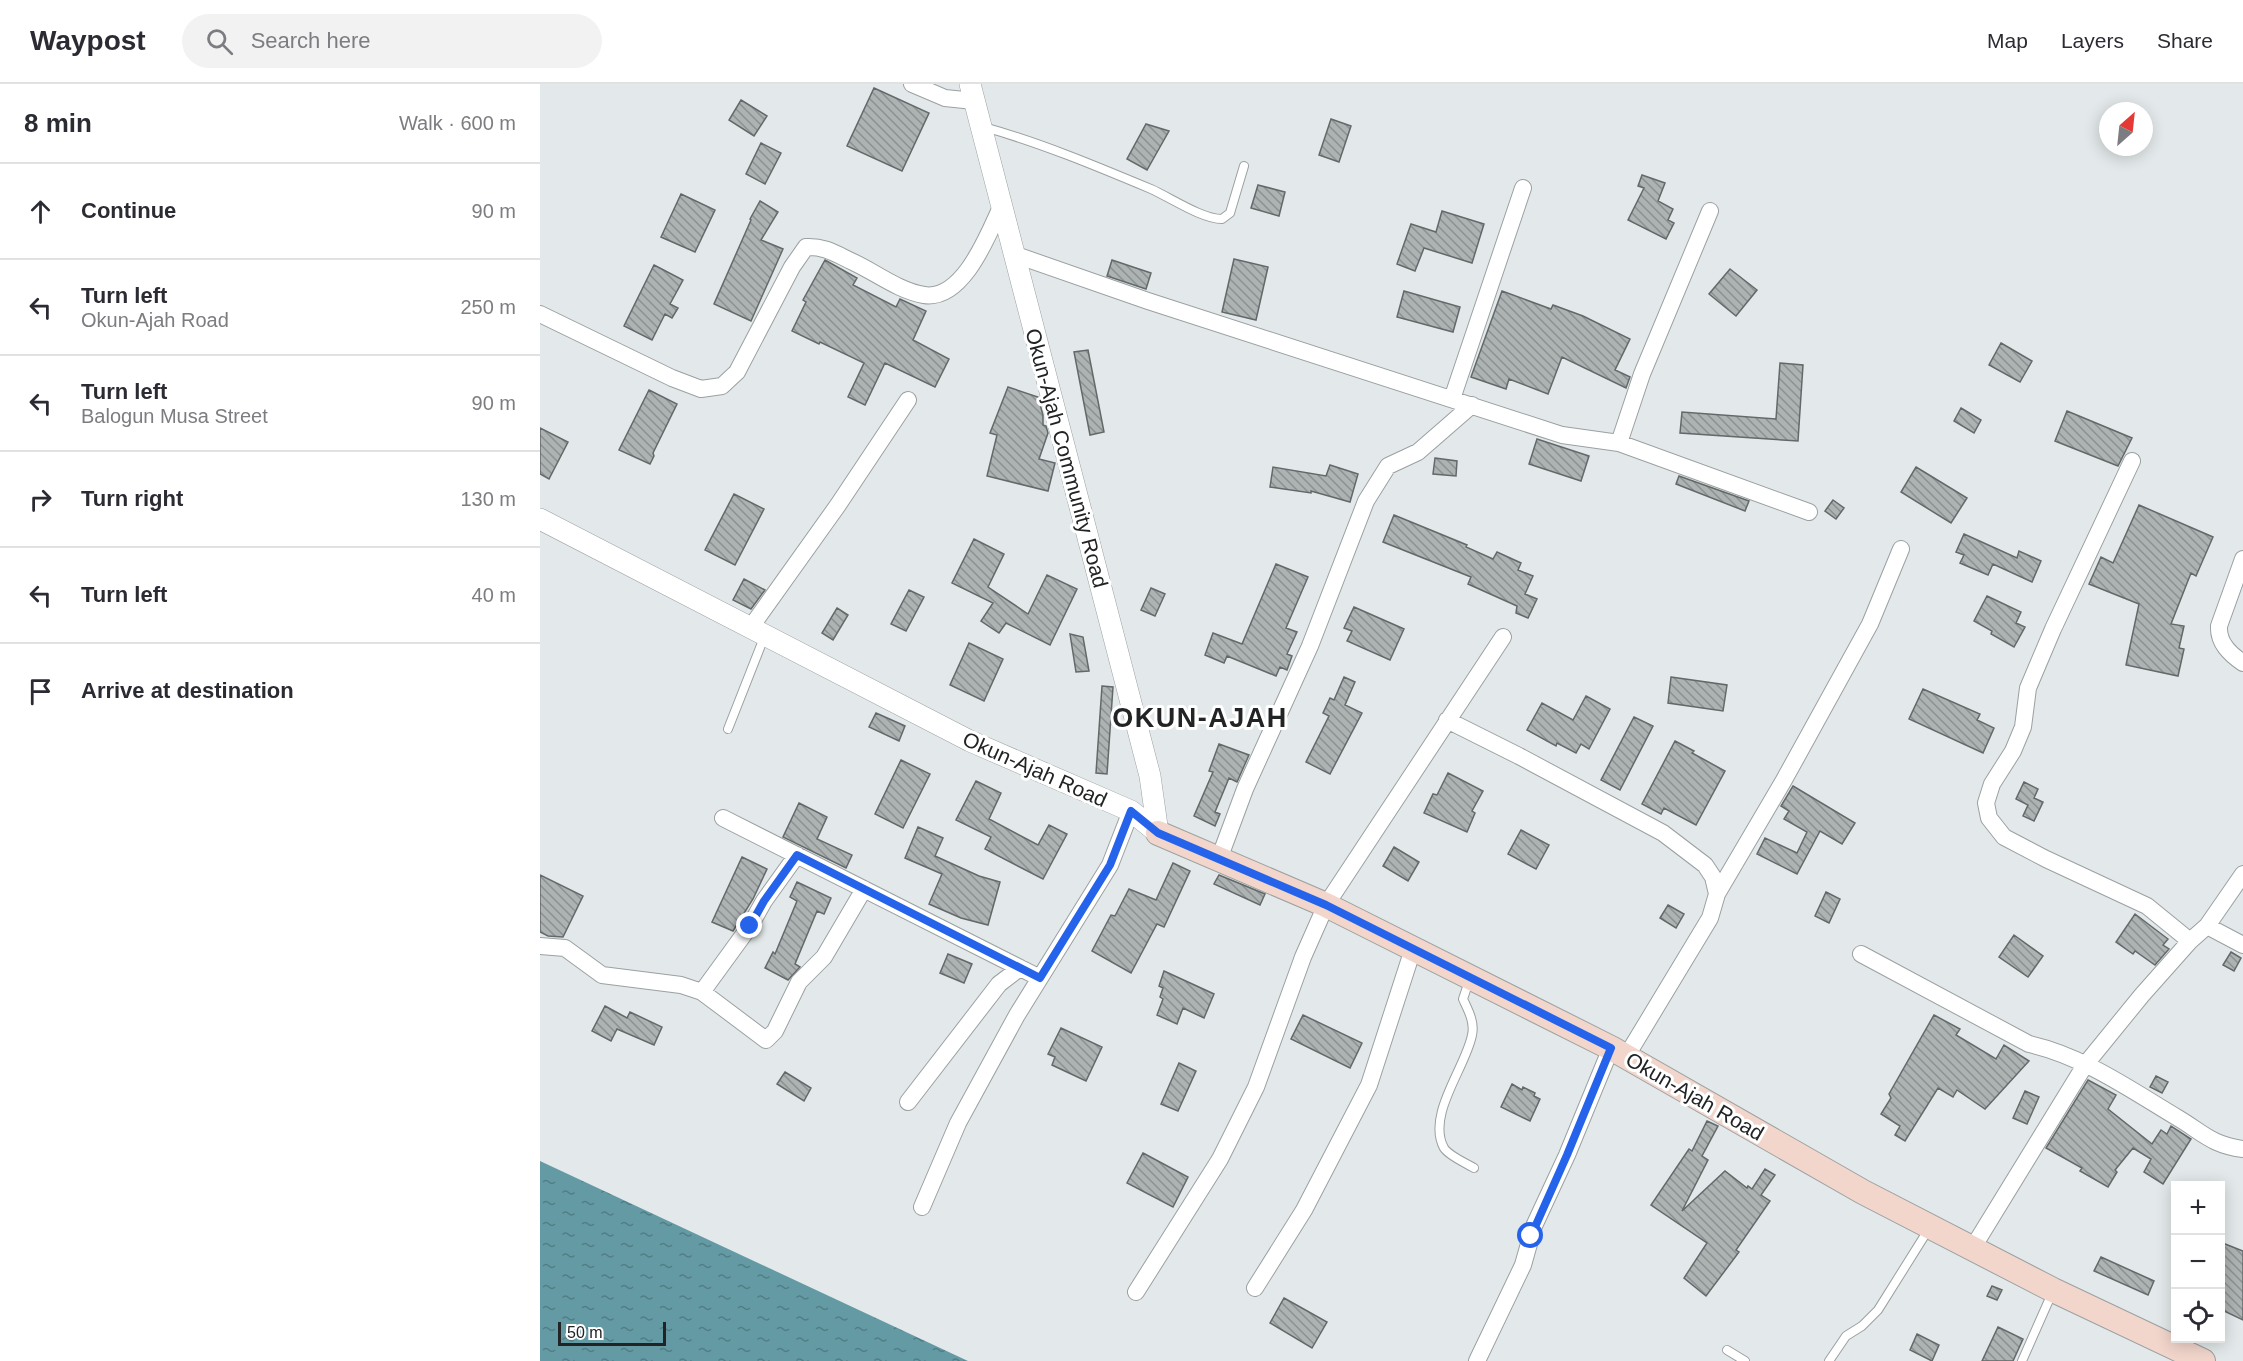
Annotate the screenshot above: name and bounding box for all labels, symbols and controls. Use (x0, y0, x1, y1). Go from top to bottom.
search box (182, 14, 602, 68)
text: Waypost (30, 25, 146, 56)
icon: search (203, 25, 236, 58)
text: Search here (251, 28, 371, 53)
text: Map (1987, 29, 2028, 52)
text: Layers (2061, 29, 2124, 52)
text: Share (2157, 29, 2213, 52)
north arrow (2099, 102, 2153, 156)
text: 8 min (24, 108, 92, 138)
text: Walk · 600 m (399, 112, 516, 134)
icon: ahead (24, 195, 57, 228)
text: Continue (81, 198, 176, 223)
text: 90 m (472, 200, 516, 222)
text: Turn left (81, 283, 167, 308)
icon: left (24, 291, 57, 324)
text: 250 m (460, 296, 516, 318)
text: Okun-Ajah Road (81, 309, 229, 331)
street label: Okun-Ajah Community Road (1021, 326, 1113, 590)
text: Turn left (81, 379, 167, 404)
icon: left (24, 387, 57, 420)
text: 90 m (472, 392, 516, 414)
text: Balogun Musa Street (81, 405, 268, 427)
icon: right (24, 483, 57, 516)
text: Turn right (81, 486, 183, 511)
text: 130 m (460, 488, 516, 510)
icon: left (24, 579, 57, 612)
text: Turn left (81, 582, 167, 607)
text: 40 m (472, 584, 516, 606)
icon: arrive (24, 675, 57, 708)
text: Arrive at destination (81, 678, 294, 703)
district label: OKUN-AJAH (1112, 703, 1288, 733)
street label: Okun-Ajah Road (959, 727, 1111, 811)
route end (736, 912, 762, 938)
street label: Okun-Ajah Road (1622, 1047, 1768, 1145)
map controls (2171, 1181, 2225, 1343)
button: + (2171, 1181, 2225, 1235)
route start (1517, 1222, 1543, 1248)
button: − (2171, 1235, 2225, 1289)
button: locate (2171, 1289, 2225, 1343)
scale bar (558, 1319, 666, 1346)
text: 50 m (567, 1324, 603, 1341)

